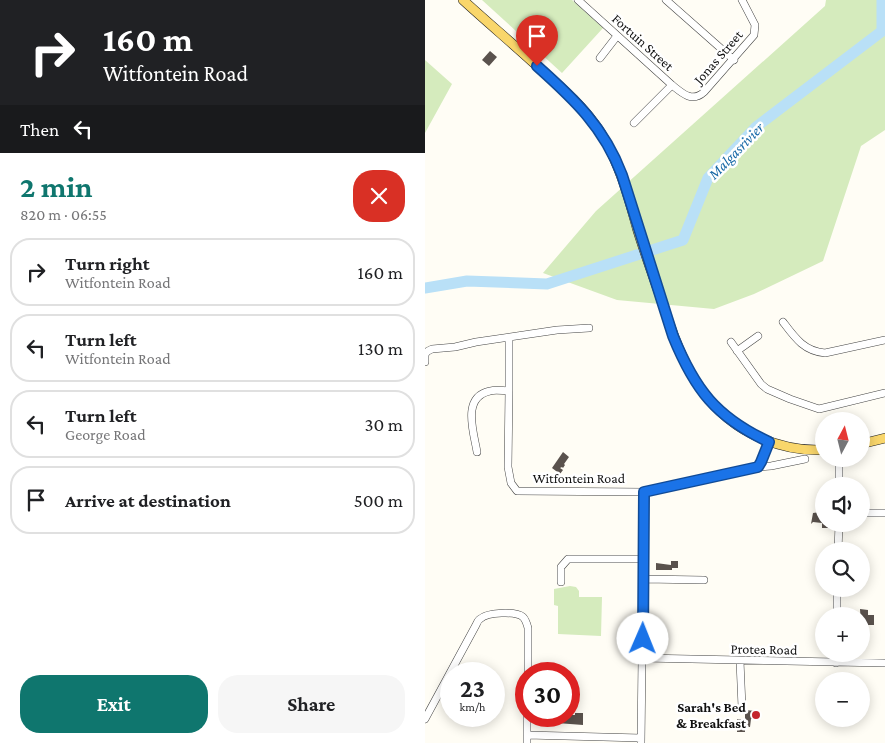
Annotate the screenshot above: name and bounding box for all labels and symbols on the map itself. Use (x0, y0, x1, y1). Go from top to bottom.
street label: Fortuin Street (609, 10, 677, 74)
pin (516, 15, 558, 66)
street label: Jonas Street (689, 27, 746, 89)
water label: Malgasrivier (705, 119, 768, 184)
north arrow (815, 412, 870, 468)
street label: Witfontein Road (533, 470, 626, 486)
position arrow (616, 612, 668, 664)
street label: Protea Road (730, 640, 798, 658)
speed limit sign: 30 (515, 662, 580, 727)
place label: Sarah's Bed & Breakfast (676, 699, 747, 731)
marker: Sarah's Bed & Breakfast (750, 709, 762, 721)

